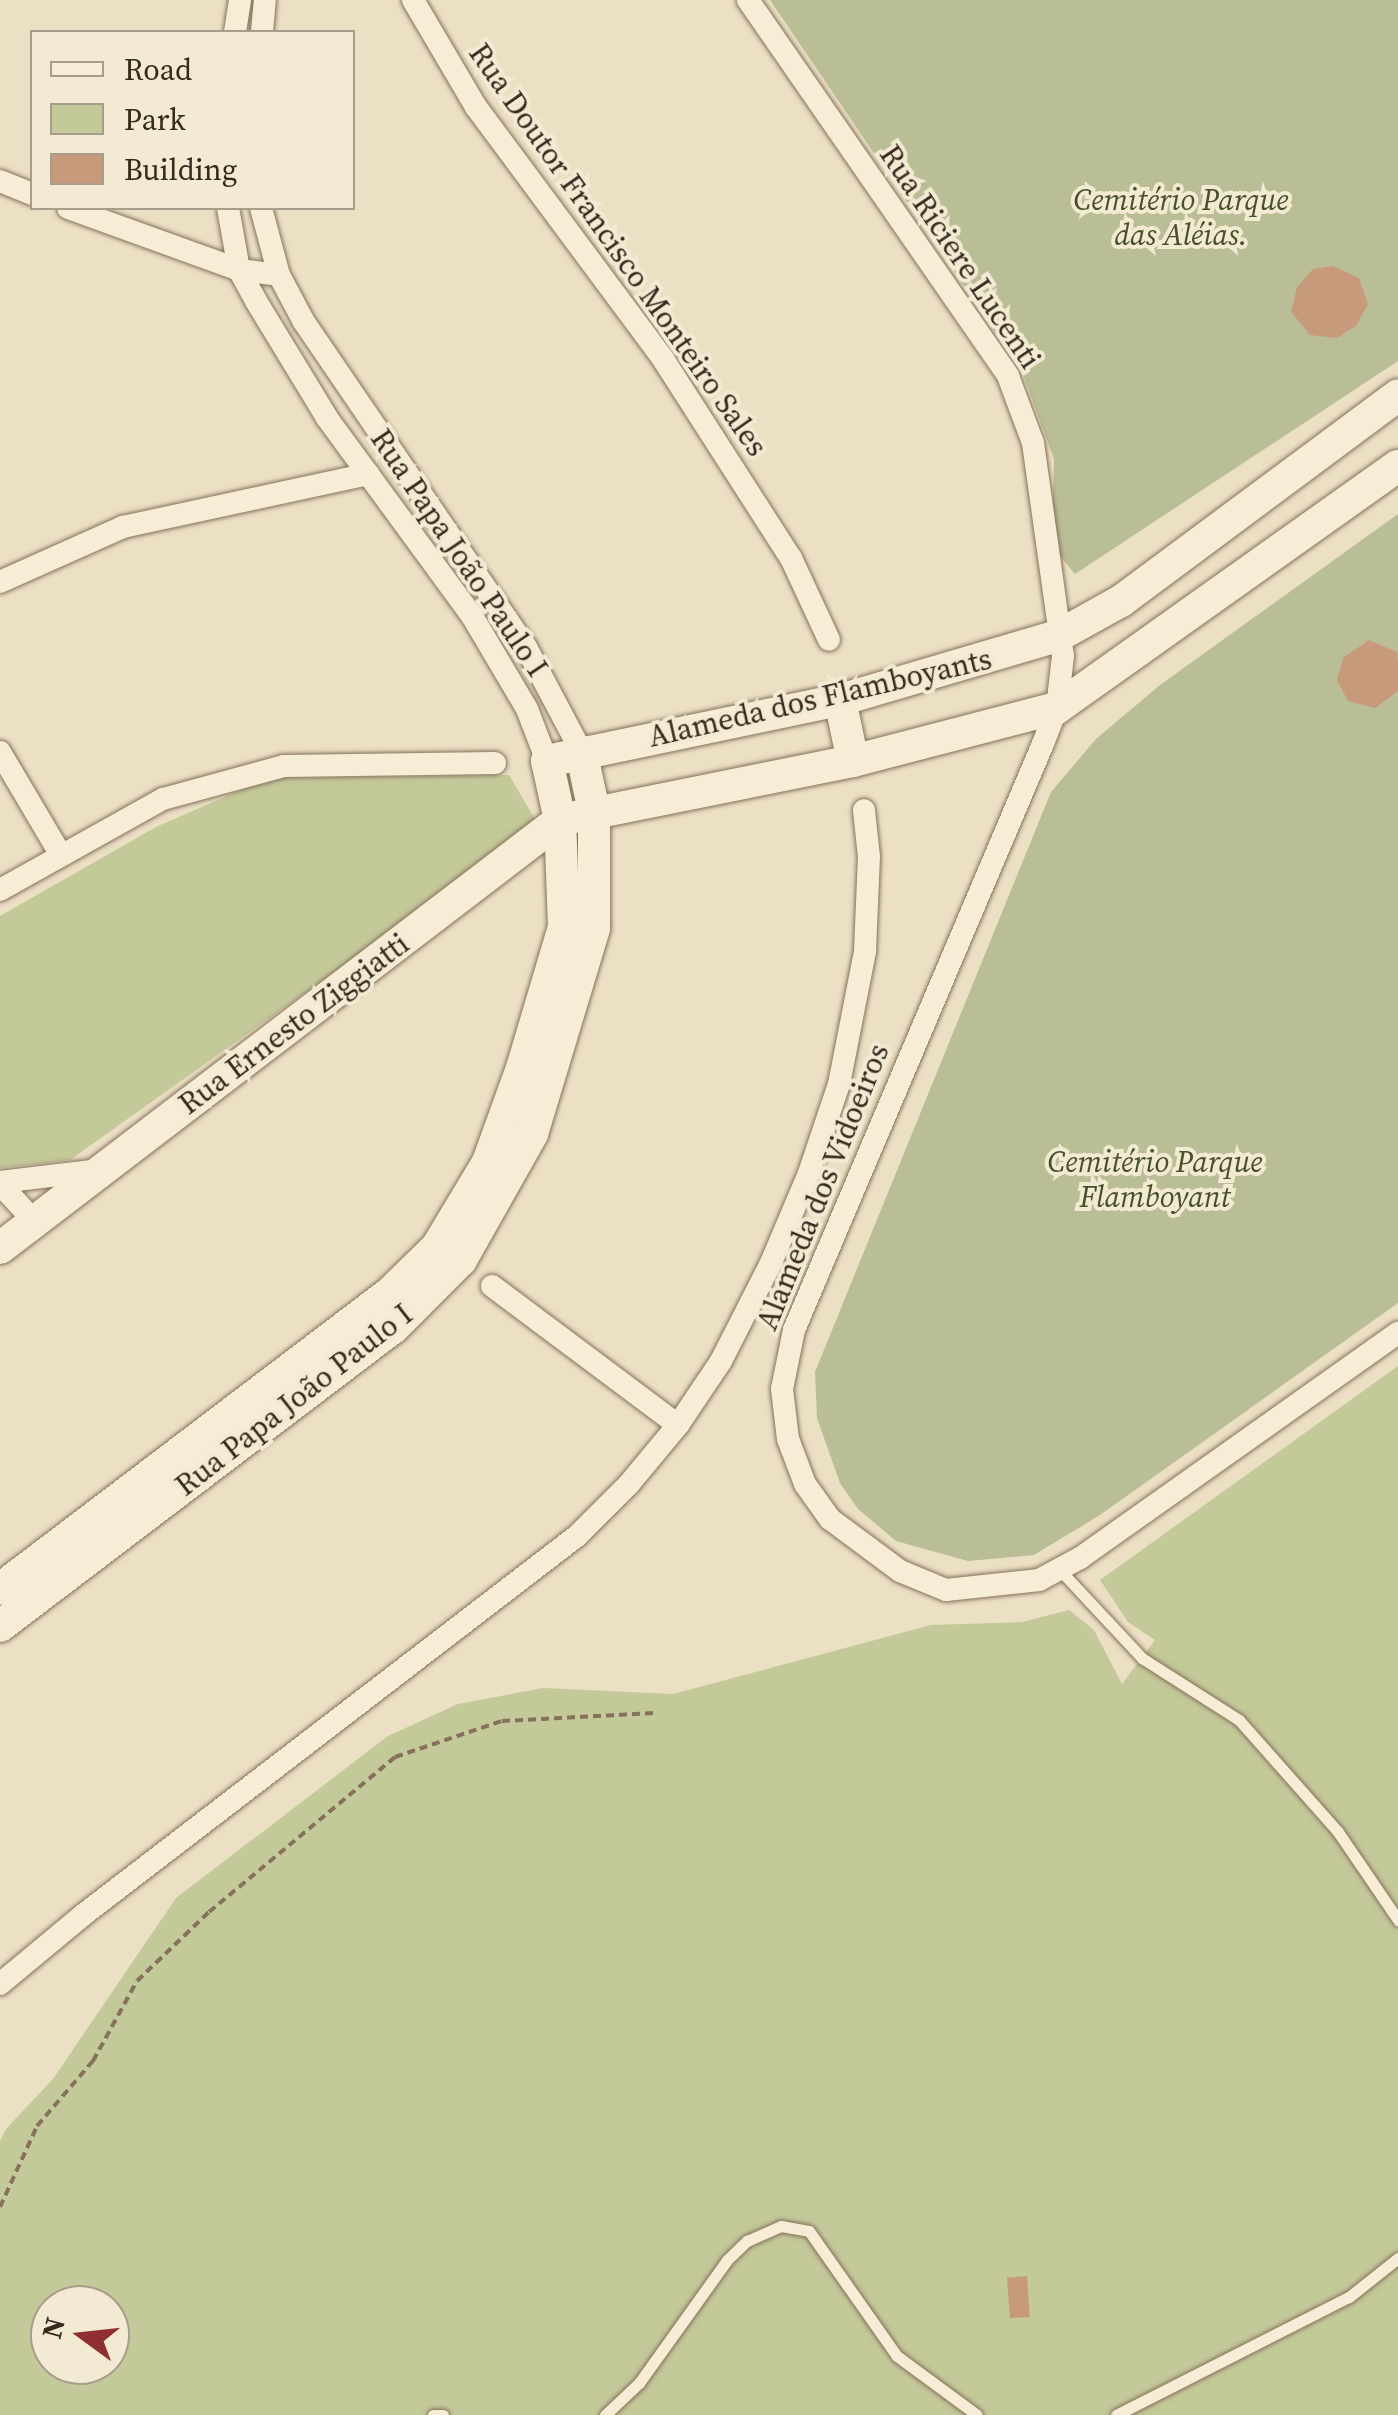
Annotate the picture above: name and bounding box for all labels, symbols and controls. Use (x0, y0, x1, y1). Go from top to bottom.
legend (30, 30, 355, 210)
street label: Rua Doutor Francisco Monteiro Sales (461, 37, 775, 463)
text: Road (124, 49, 192, 90)
text: Park (124, 99, 186, 140)
street label: Rua Riciere Lucenti (872, 138, 1048, 376)
text: Building (124, 149, 237, 190)
park label: Cemitério Parque das Aléias. (1073, 182, 1289, 252)
street label: Rua Papa João Paulo I (363, 422, 555, 684)
street label: Alameda dos Flamboyants (645, 641, 995, 755)
street label: Rua Ernesto Ziggiatti (172, 926, 416, 1122)
street label: Alameda dos Vidoeiros (749, 1038, 897, 1336)
park label: Cemitério Parque Flamboyant (1047, 1144, 1263, 1214)
street label: Rua Papa João Paulo I (168, 1296, 420, 1504)
north arrow (30, 2285, 130, 2385)
text: N (32, 2313, 74, 2343)

